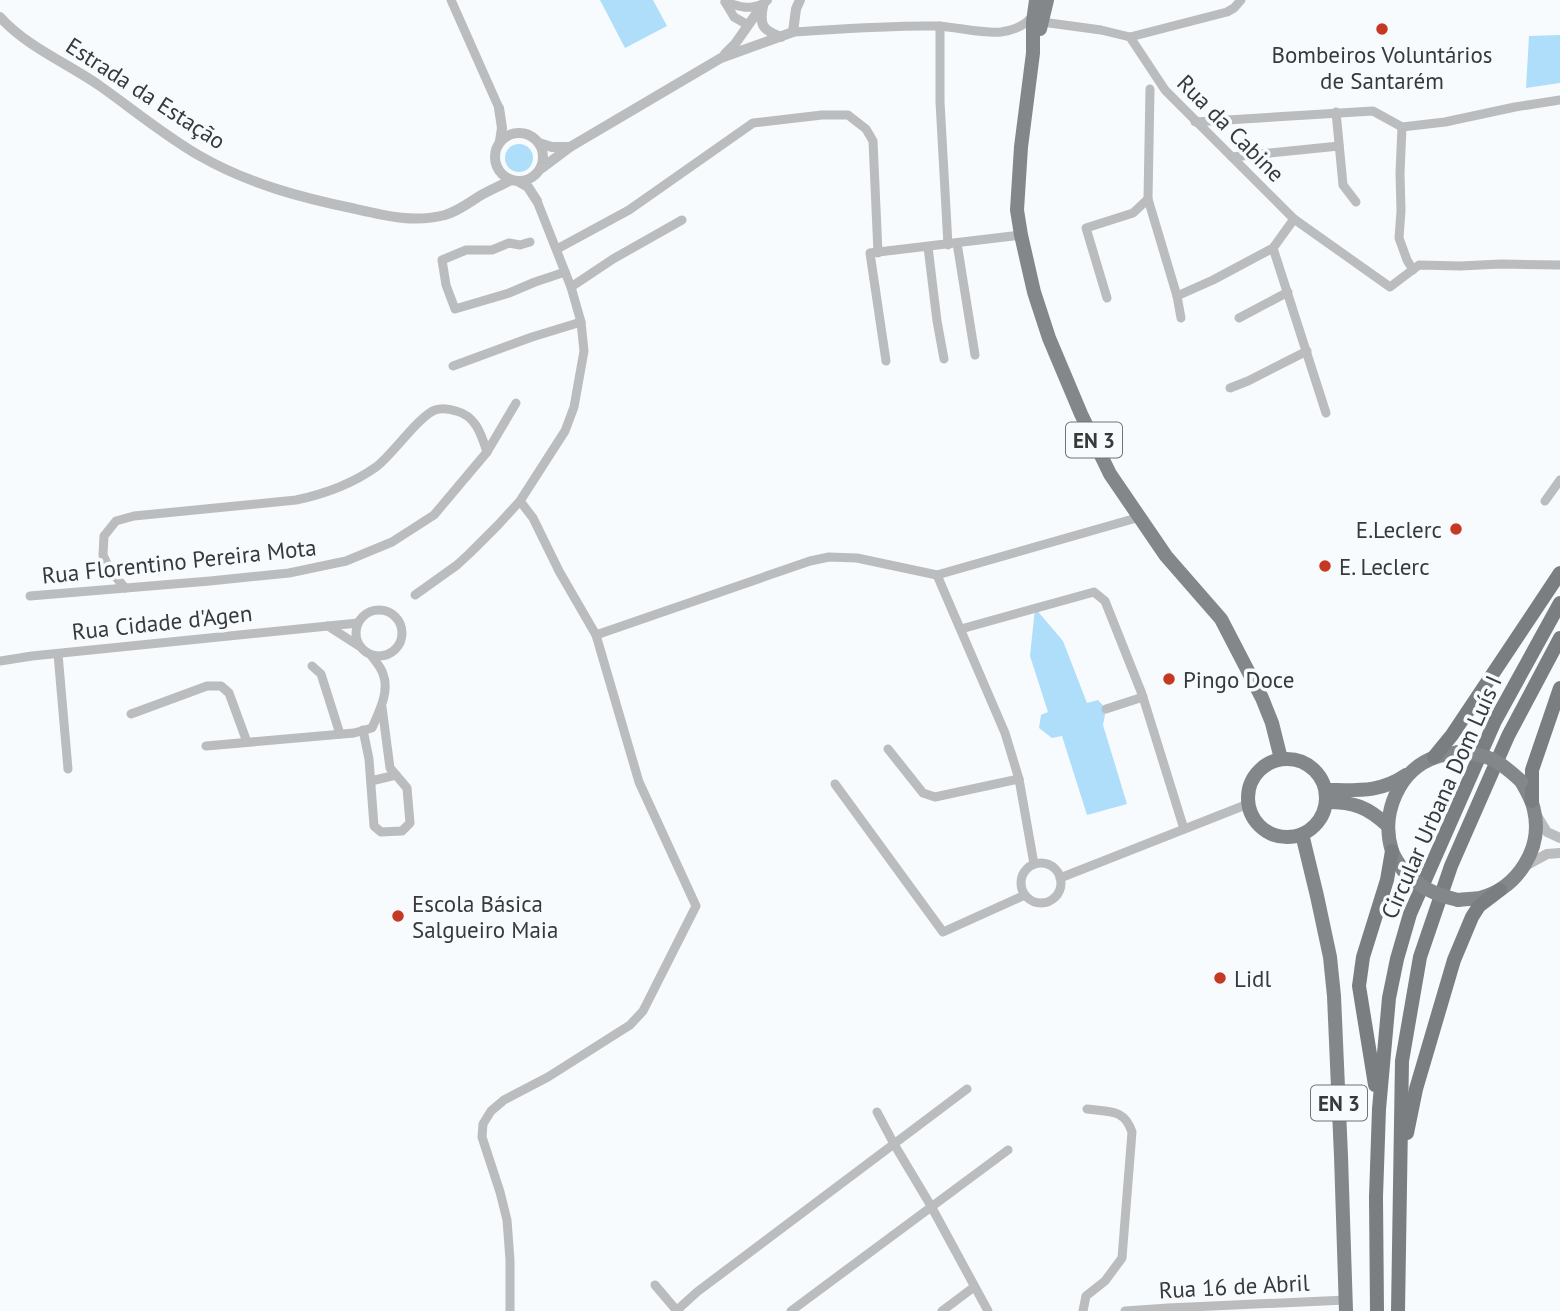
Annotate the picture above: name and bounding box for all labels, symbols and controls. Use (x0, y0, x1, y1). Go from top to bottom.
marker: Bombeiros Voluntários de Santarém (1374, 21, 1390, 37)
street label: Estrada da Estação (61, 31, 231, 155)
place label: Bombeiros Voluntários de Santarém (1272, 40, 1492, 95)
street label: Rua da Cabine (1171, 68, 1291, 188)
road number: EN 3 (1066, 422, 1122, 458)
place label: E.Leclerc (1356, 515, 1442, 544)
marker: E.Leclerc (1448, 521, 1464, 537)
street label: Rua Florentino Pereira Mota (40, 532, 318, 590)
place label: E. Leclerc (1339, 552, 1430, 581)
marker: E. Leclerc (1317, 558, 1333, 574)
street label: Rua Cidade d'Agen (70, 598, 254, 646)
place label: Pingo Doce (1183, 665, 1294, 694)
marker: Pingo Doce (1161, 671, 1177, 687)
street label: Circular Urbana Dom Luís I (1374, 671, 1508, 923)
place label: Escola Básica Salgueiro Maia (412, 889, 558, 944)
marker: Escola Básica Salgueiro Maia (390, 908, 406, 924)
place label: Lidl (1234, 964, 1271, 993)
marker: Lidl (1212, 970, 1228, 986)
road number: EN 3 (1311, 1086, 1367, 1120)
street label: Rua 16 de Abril (1158, 1268, 1310, 1304)

